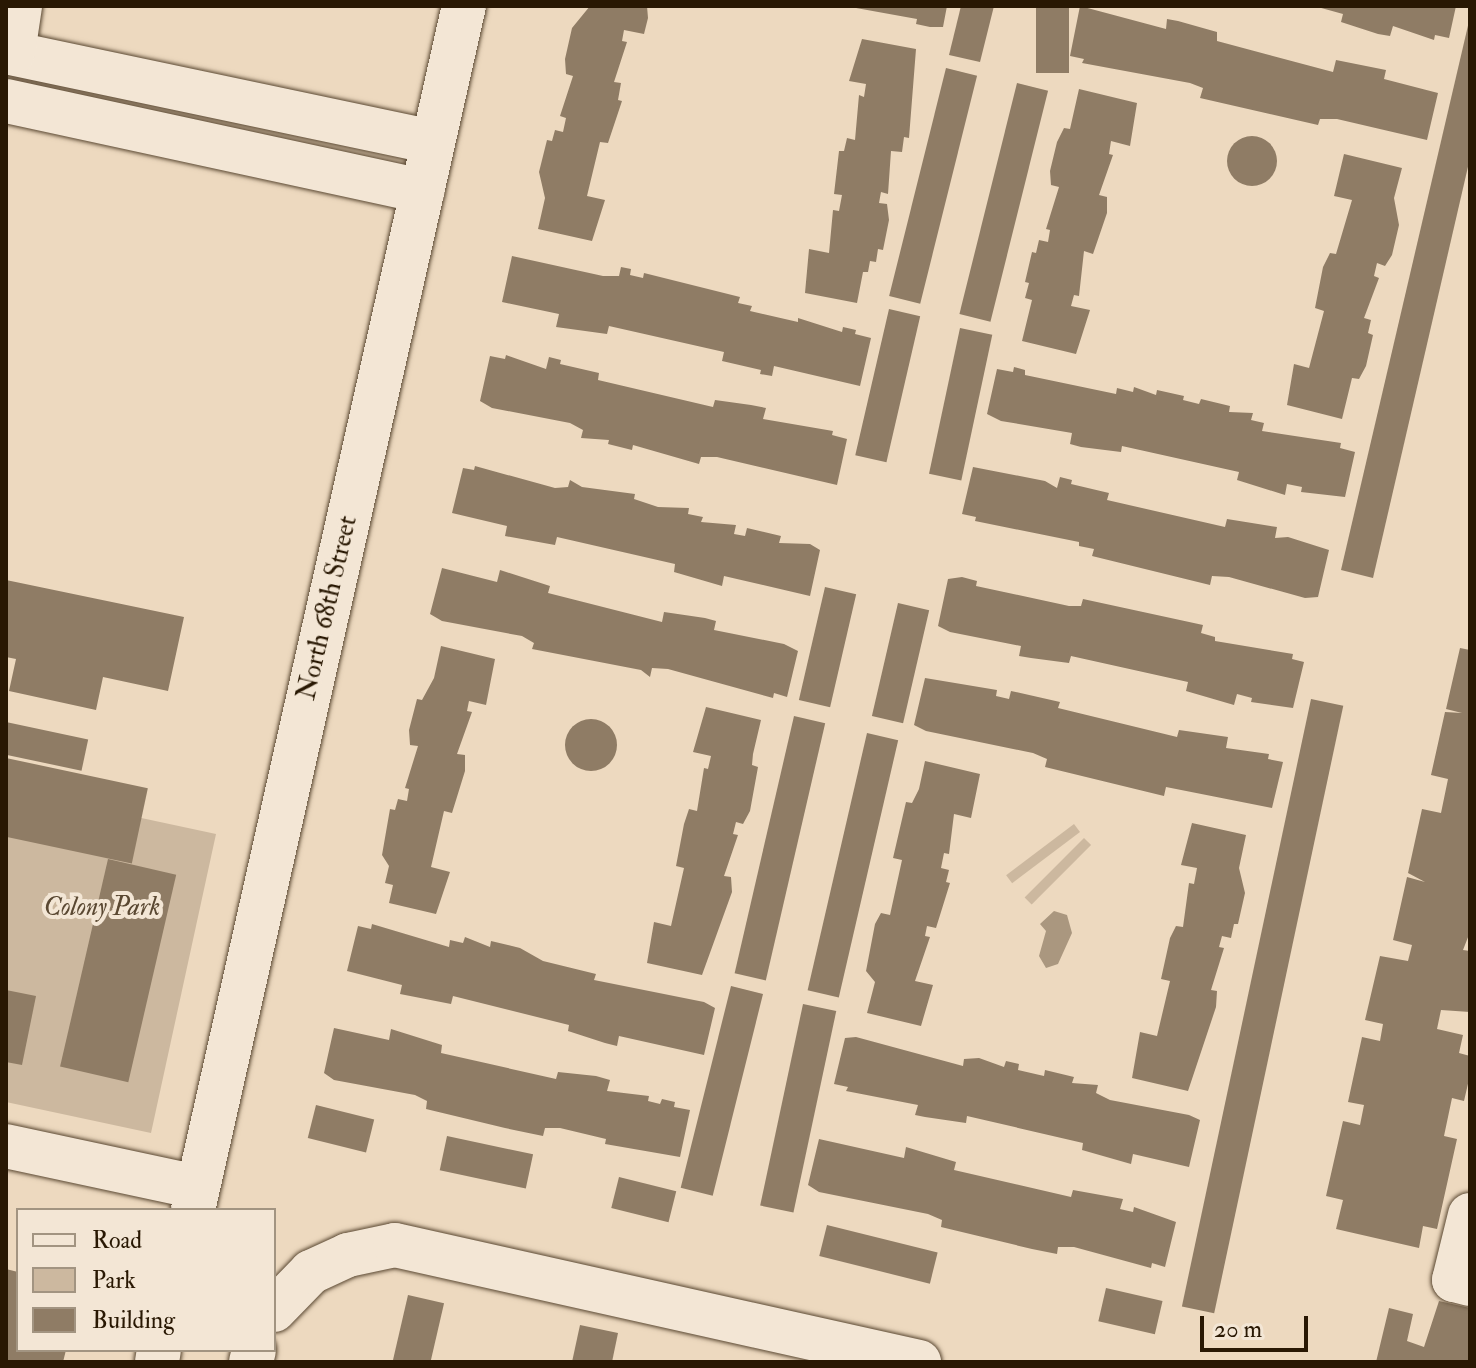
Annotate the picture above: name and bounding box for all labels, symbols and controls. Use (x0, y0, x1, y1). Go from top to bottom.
street label: North 68th Street (292, 513, 364, 703)
park label: Colony Park (44, 892, 160, 924)
legend (16, 1208, 276, 1352)
text: Road (92, 1225, 142, 1256)
text: Park (92, 1265, 136, 1296)
scale bar (1204, 1300, 1312, 1350)
text: Building (92, 1305, 175, 1336)
text: 20 m (1214, 1314, 1262, 1345)

